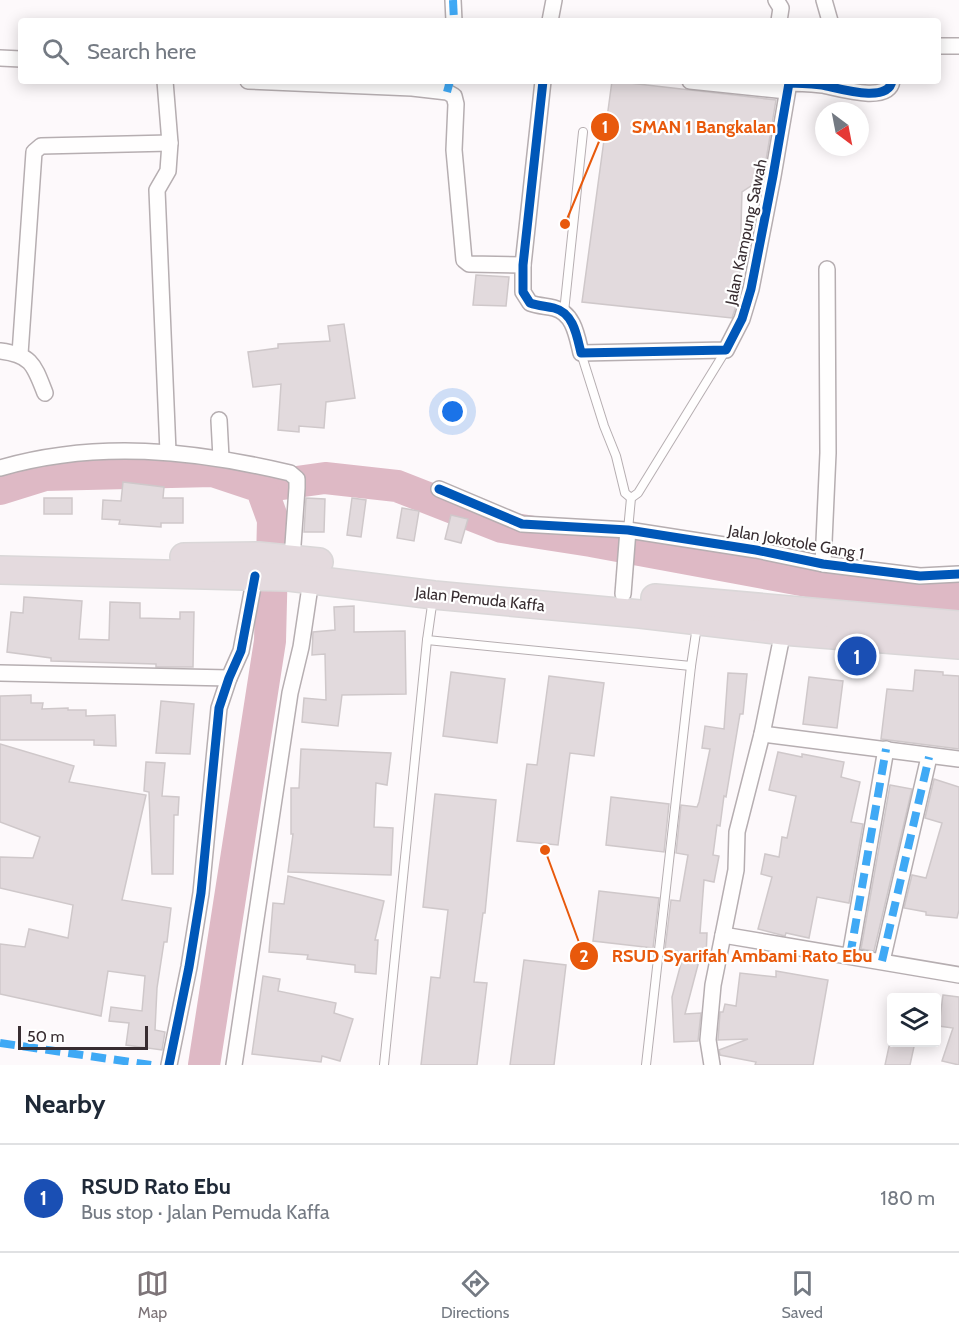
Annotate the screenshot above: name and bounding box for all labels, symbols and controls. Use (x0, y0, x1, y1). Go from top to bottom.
search box (18, 18, 941, 84)
icon: search (39, 35, 72, 68)
text: Search here (87, 38, 196, 65)
north arrow (815, 102, 869, 156)
callout: SMAN 1 Bangkalan (590, 109, 789, 145)
text: 1 (602, 116, 608, 138)
text: SMAN 1 Bangkalan (632, 116, 776, 138)
street label: Jalan Kampung Sawah (721, 157, 771, 308)
your location (438, 397, 467, 426)
street label: Jalan Jokotole Gang 1 (726, 521, 865, 563)
street label: Jalan Pemuda Kaffa (413, 583, 546, 615)
pin: 1 (838, 634, 876, 678)
callout: RSUD Syarifah Ambami Rato Ebu (569, 938, 884, 974)
text: 2 (579, 945, 589, 967)
text: RSUD Syarifah Ambami Rato Ebu (612, 945, 872, 967)
map controls (887, 993, 941, 1047)
button: layers (887, 993, 941, 1047)
scale bar (18, 1023, 148, 1050)
text: 50 m (27, 1027, 64, 1046)
text: Nearby (24, 1088, 105, 1120)
text: RSUD Rato Ebu (81, 1173, 231, 1200)
text: 1 (40, 1186, 47, 1210)
text: 180 m (880, 1186, 935, 1210)
text: Bus stop · Jalan Pemuda Kaffa (81, 1200, 330, 1224)
tab: Map (136, 1267, 169, 1322)
tab: Directions (441, 1267, 509, 1322)
tab: Saved (781, 1267, 823, 1322)

